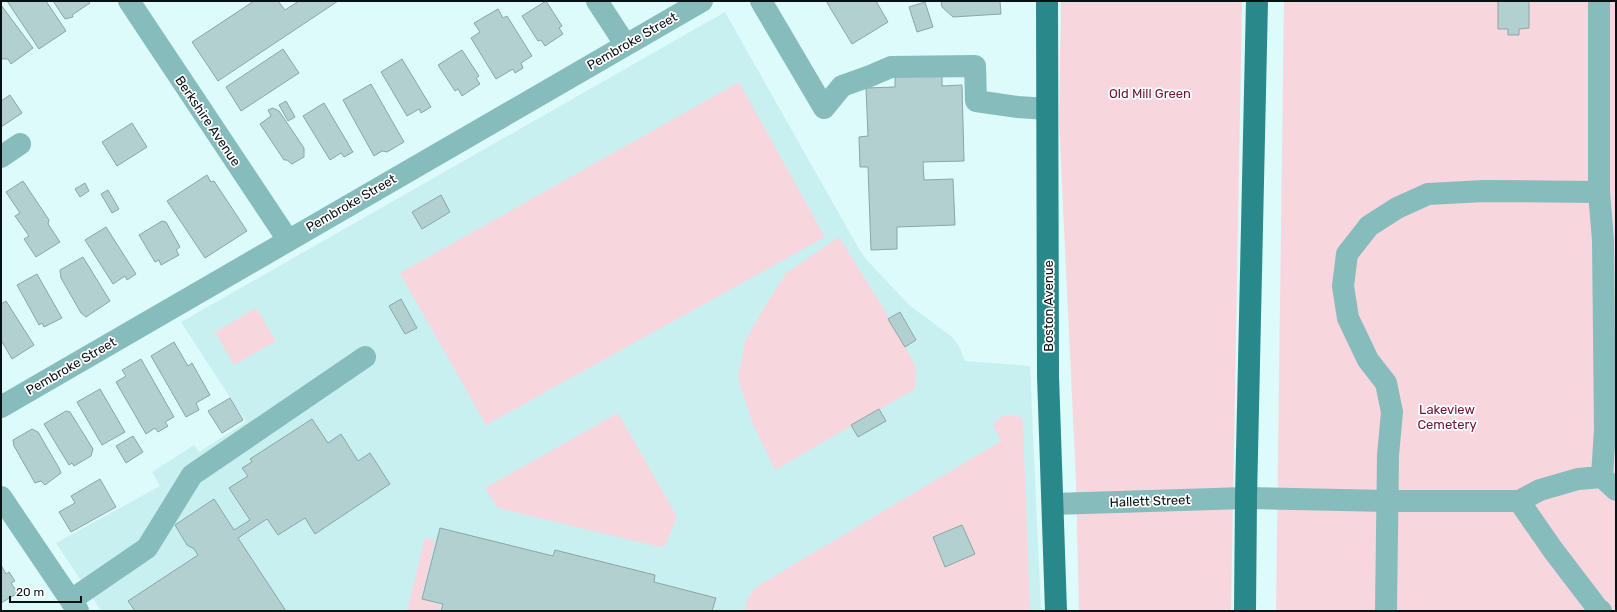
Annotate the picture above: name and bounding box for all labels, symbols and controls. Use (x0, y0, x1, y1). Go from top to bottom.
street label: Pembroke Street (584, 9, 680, 73)
street label: Berkshire Avenue (172, 73, 244, 169)
park label: Old Mill Green (1109, 86, 1191, 101)
street label: Pembroke Street (303, 171, 399, 235)
street label: Boston Avenue (1041, 260, 1056, 352)
street label: Pembroke Street (23, 334, 119, 398)
park label: Lakeview Cemetery (1417, 402, 1477, 432)
street label: Hallett Street (1109, 492, 1191, 510)
scale bar (10, 578, 81, 604)
text: 20 m (16, 585, 44, 599)

